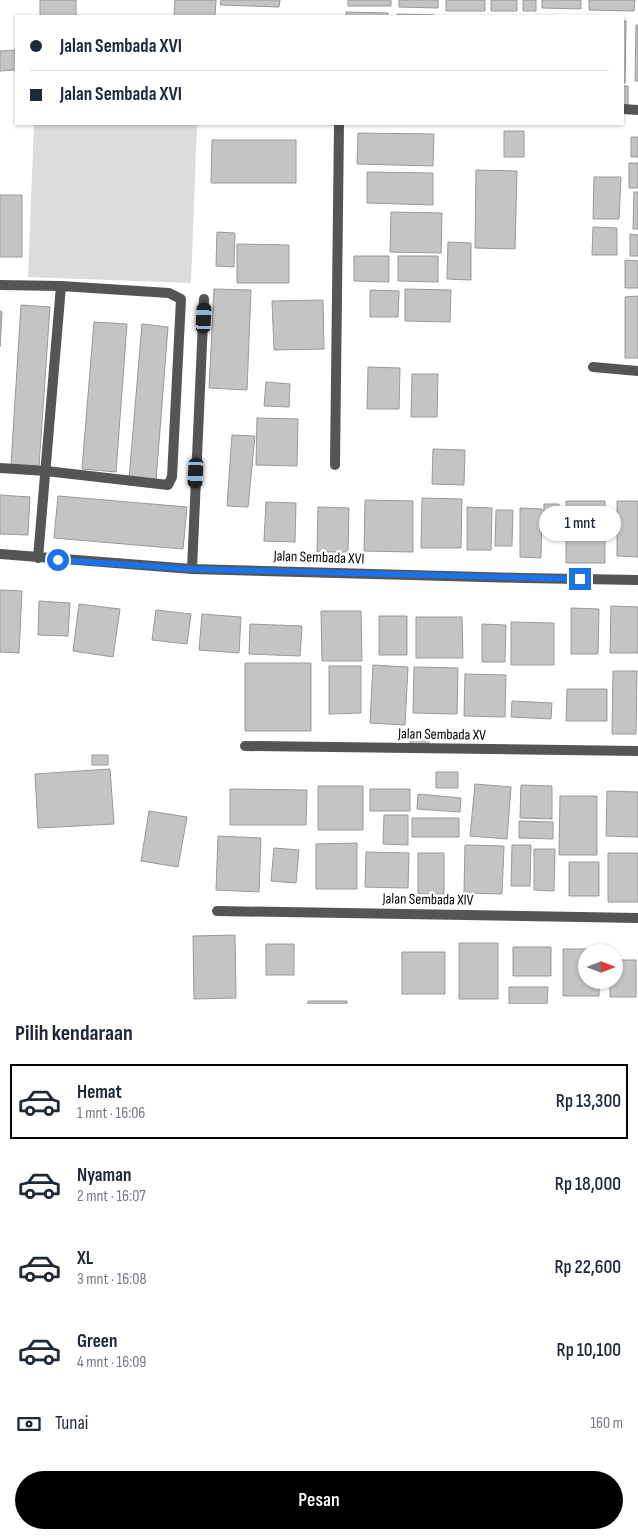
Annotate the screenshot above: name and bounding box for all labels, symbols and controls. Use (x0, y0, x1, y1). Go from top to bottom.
text: Jalan Sembada XVI (60, 35, 182, 58)
text: Jalan Sembada XVI (60, 83, 182, 106)
car (195, 303, 212, 333)
car (187, 458, 204, 488)
callout: 1 mnt (539, 506, 621, 542)
text: 1 mnt (564, 514, 596, 533)
street label: Jalan Sembada XVI (272, 546, 365, 569)
route start (47, 549, 69, 571)
route end (569, 568, 591, 590)
street label: Jalan Sembada XV (397, 724, 486, 745)
street label: Jalan Sembada XIV (381, 889, 474, 910)
north arrow (578, 944, 622, 989)
map controls (578, 944, 623, 989)
text: Pilih kendaraan (15, 1020, 133, 1047)
icon: car (17, 1079, 62, 1124)
text: Hemat (77, 1081, 122, 1104)
text: Rp 13,300 (556, 1090, 621, 1113)
text: 1 mnt · 16:06 (77, 1104, 145, 1123)
icon: car (17, 1162, 62, 1207)
text: Nyaman (77, 1164, 131, 1187)
text: Rp 18,000 (555, 1173, 621, 1196)
text: 2 mnt · 16:07 (77, 1187, 146, 1206)
icon: car (17, 1245, 62, 1290)
text: XL (77, 1247, 93, 1270)
text: Rp 22,600 (554, 1256, 621, 1279)
text: 3 mnt · 16:08 (77, 1270, 146, 1289)
icon: car (17, 1328, 62, 1373)
text: Green (77, 1330, 117, 1353)
text: Rp 10,100 (557, 1339, 621, 1362)
text: 4 mnt · 16:09 (77, 1353, 146, 1372)
icon: cash (15, 1410, 43, 1438)
text: Tunai (55, 1412, 88, 1435)
text: 160 m (590, 1414, 623, 1433)
button: Pesan (15, 1471, 623, 1529)

